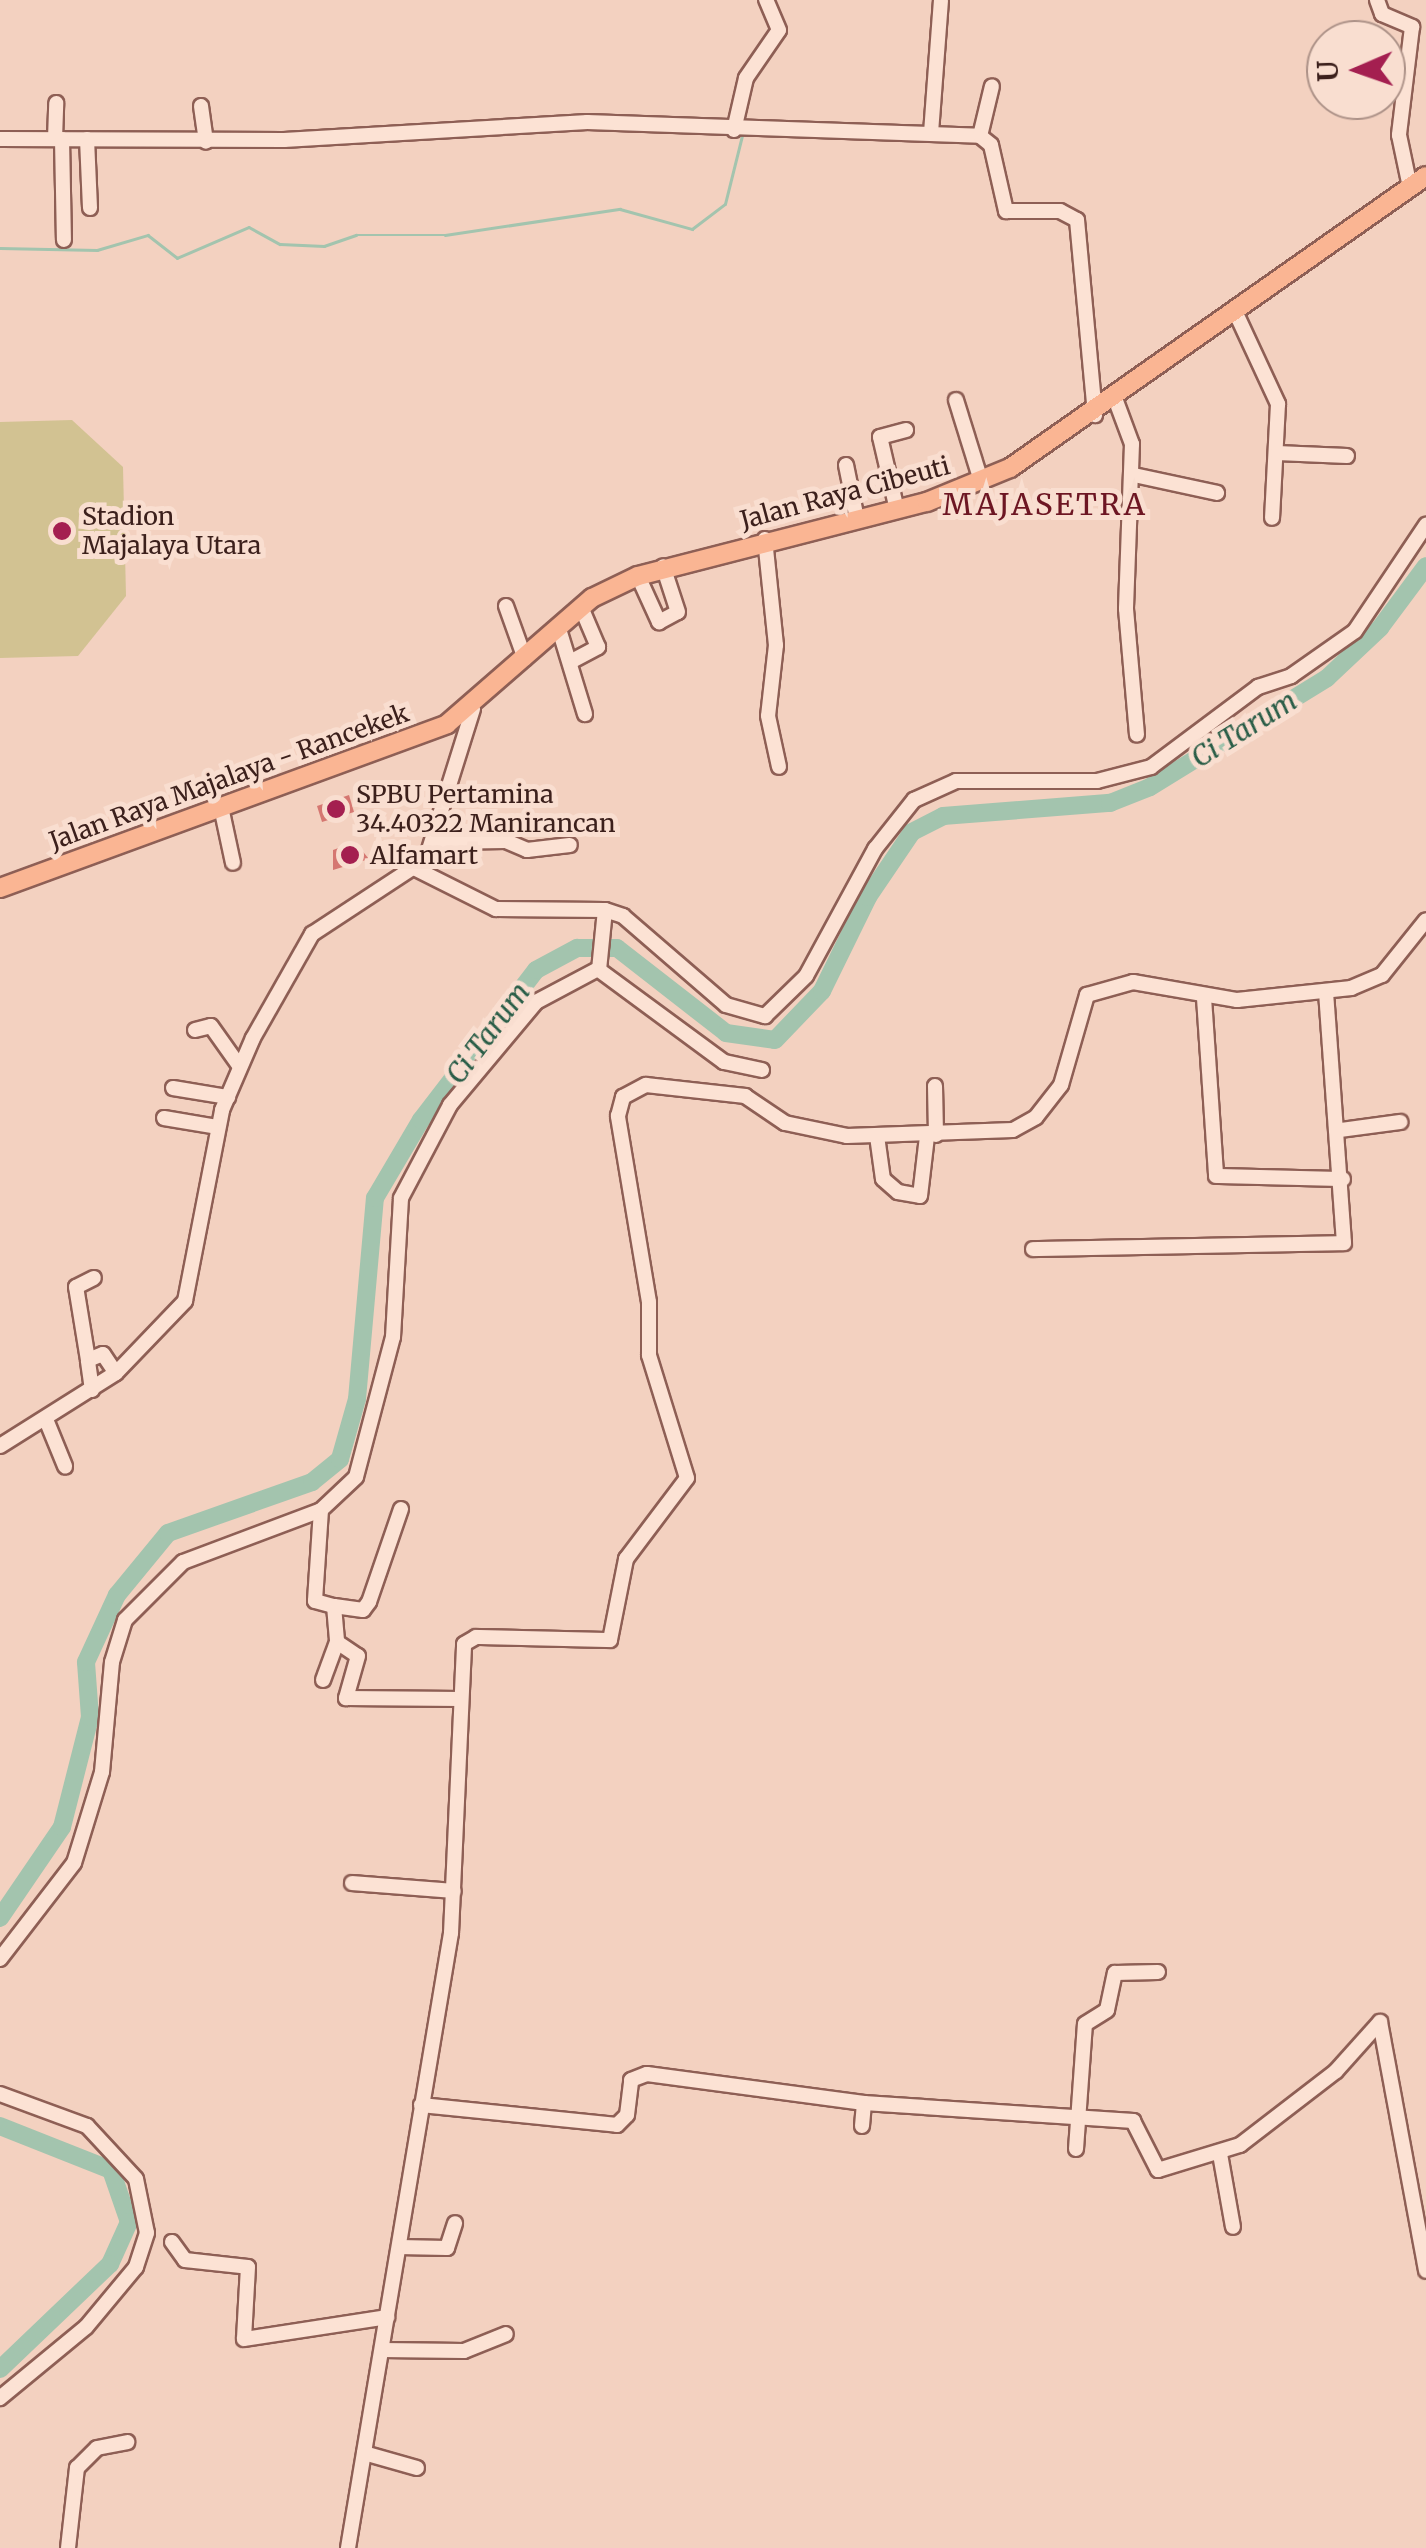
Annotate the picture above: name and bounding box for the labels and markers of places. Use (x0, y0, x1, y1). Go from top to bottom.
place label: Stadion Majalaya Utara (82, 502, 261, 561)
marker: Stadion Majalaya Utara (51, 520, 73, 542)
place label: SPBU Pertamina 34.40322 Manirancan (356, 780, 615, 839)
marker: SPBU Pertamina 34.40322 Manirancan (325, 798, 347, 820)
place label: Alfamart (370, 840, 478, 870)
marker: Alfamart (339, 844, 361, 866)

